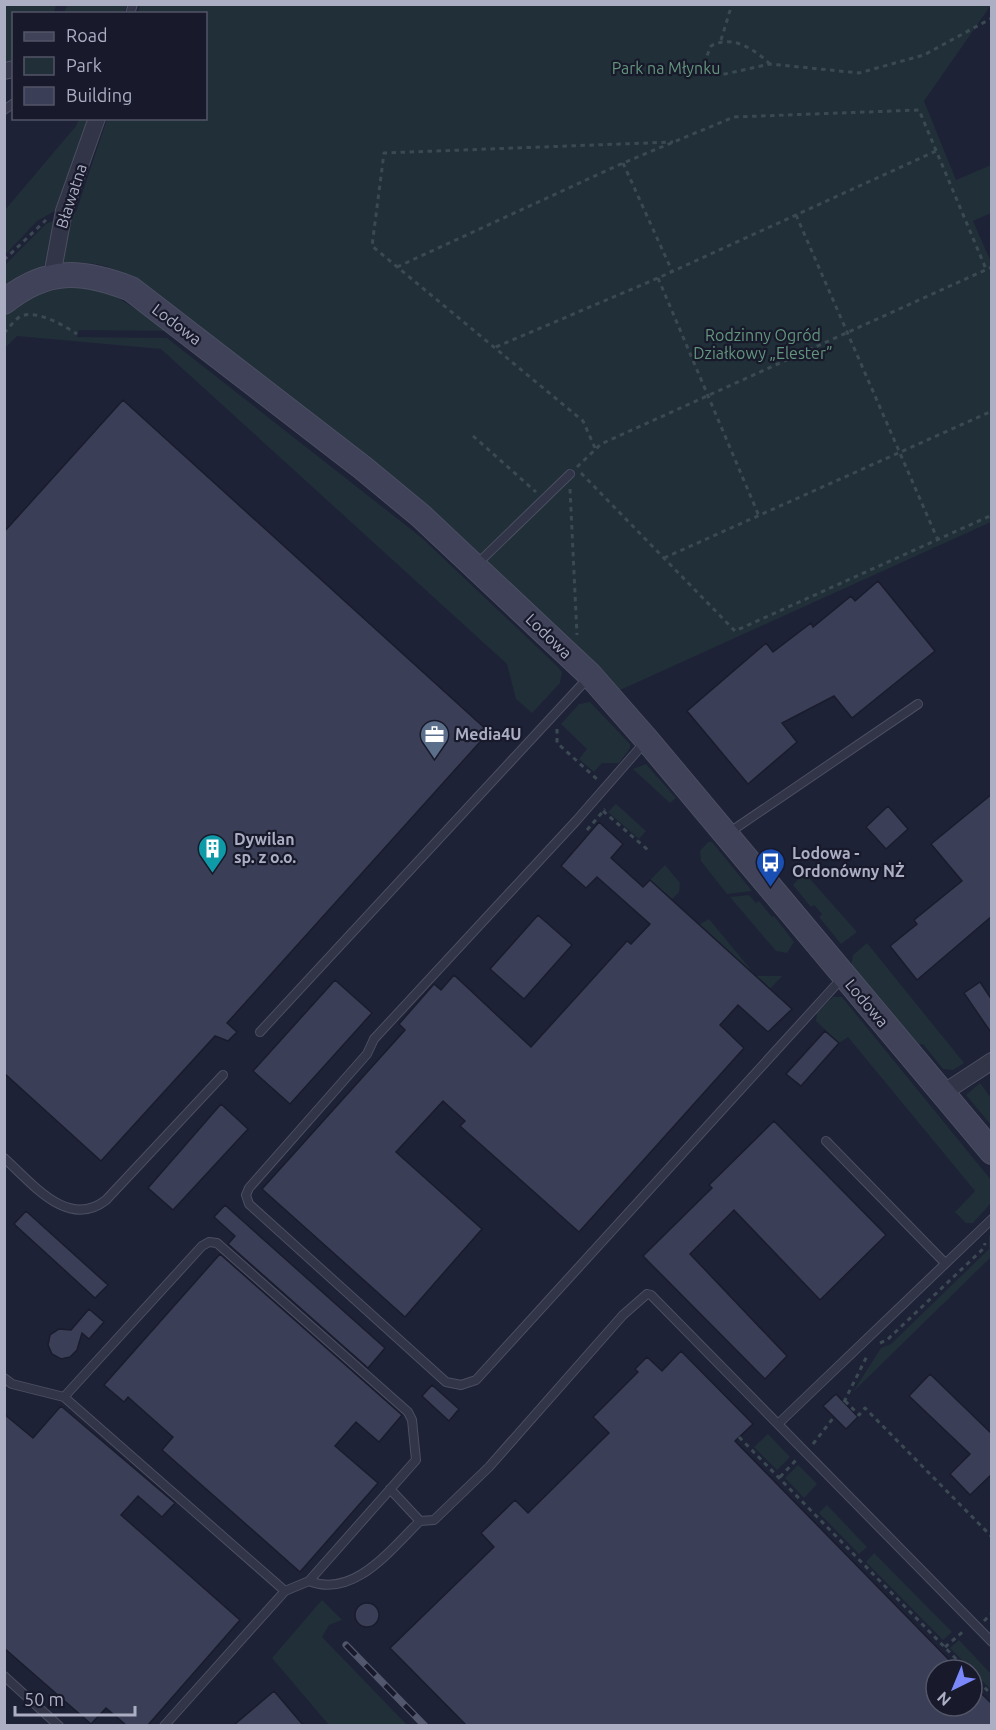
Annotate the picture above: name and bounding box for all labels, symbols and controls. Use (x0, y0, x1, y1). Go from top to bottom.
legend (12, 12, 207, 120)
text: Road (66, 25, 108, 45)
text: Park (66, 55, 102, 75)
park label: Park na Młynku (612, 59, 720, 77)
text: Building (66, 85, 132, 105)
street label: Bławatna (52, 161, 90, 231)
street label: Lodowa (149, 300, 205, 348)
park label: Rodzinny Ogród Działkowy „Elester” (693, 326, 833, 362)
street label: Lodowa (522, 610, 576, 662)
office icon: Media4U (418, 718, 450, 760)
place label: Media4U (455, 725, 521, 743)
place label: Dywilan sp. z o.o. (234, 830, 296, 866)
building icon: Dywilan sp. z o.o. (197, 832, 229, 874)
place label: Lodowa - Ordonówny NŻ (792, 844, 905, 880)
bus stop icon: Lodowa - Ordonówny NŻ (755, 846, 787, 888)
street label: Lodowa (842, 975, 892, 1031)
north arrow (924, 1658, 984, 1718)
scale bar (15, 1679, 135, 1717)
text: N (933, 1688, 954, 1710)
text: 50 m (24, 1689, 64, 1709)

